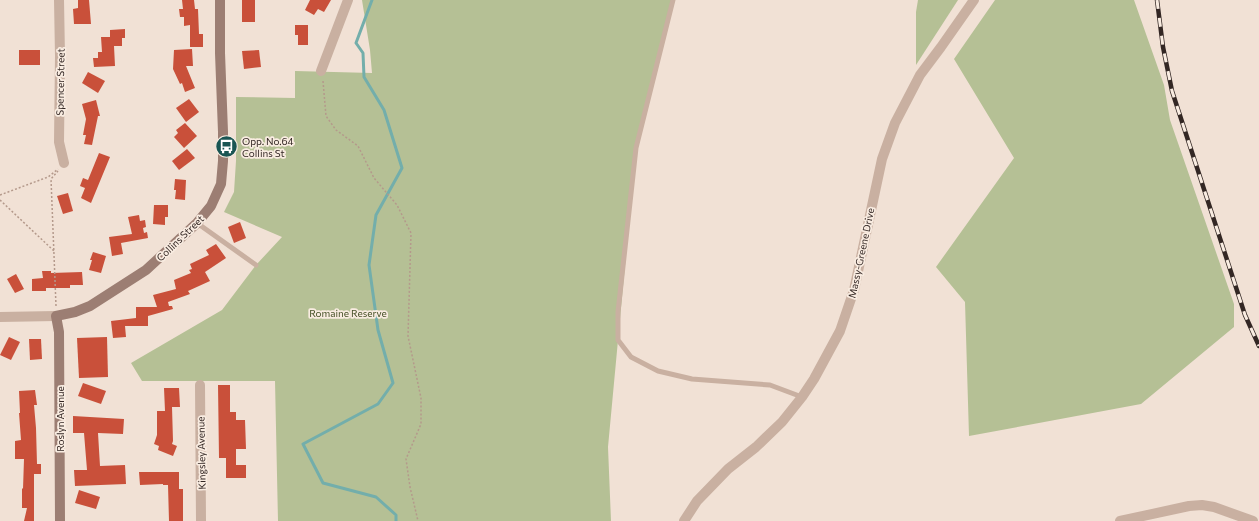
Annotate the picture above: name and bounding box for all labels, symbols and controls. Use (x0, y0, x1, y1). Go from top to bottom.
street label: Spencer Street (53, 48, 67, 116)
bus stop icon: Opp. No.64 Collins St (213, 134, 239, 160)
place label: Opp. No.64 Collins St (242, 135, 294, 159)
street label: Massy-Greene Drive (846, 207, 876, 299)
street label: Collins Street (154, 213, 206, 263)
park label: Romaine Reserve (309, 307, 387, 319)
street label: Roslyn Avenue (54, 386, 66, 452)
street label: Kingsley Avenue (194, 416, 208, 490)

